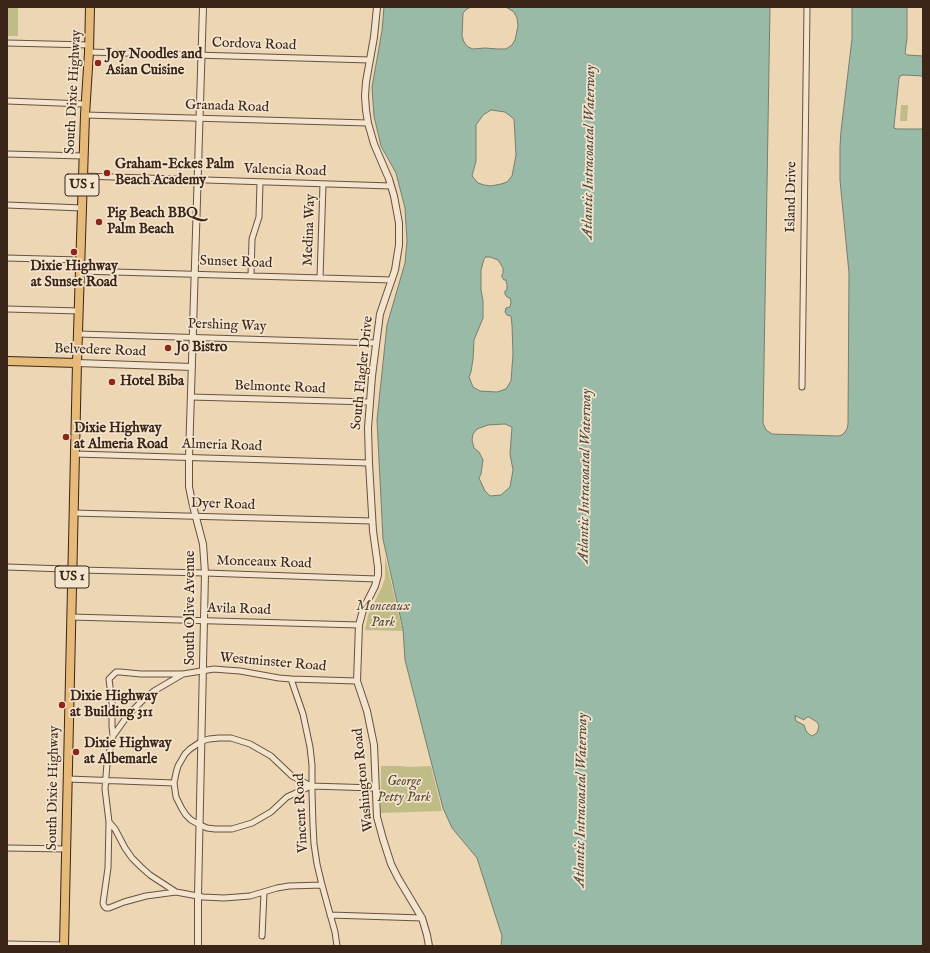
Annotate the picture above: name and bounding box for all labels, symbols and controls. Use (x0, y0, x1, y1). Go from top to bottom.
street label: South Dixie Highway (62, 29, 86, 155)
street label: Cordova Road (212, 35, 296, 55)
place label: Joy Noodles and Asian Cuisine (106, 47, 202, 80)
marker: Joy Noodles and Asian Cuisine (93, 58, 103, 68)
water label: Atlantic Intracoastal Waterway (579, 65, 601, 239)
street label: Granada Road (185, 97, 269, 117)
place label: Graham-Eckes Palm Beach Academy (115, 157, 234, 190)
street label: Valencia Road (243, 161, 327, 181)
street label: Island Drive (783, 161, 801, 233)
marker: Graham-Eckes Palm Beach Academy (102, 168, 112, 178)
road number: US 1 (65, 174, 99, 196)
street label: Medina Way (300, 193, 320, 267)
place label: Pig Beach BBQ Palm Beach (107, 206, 198, 238)
marker: Pig Beach BBQ Palm Beach (94, 217, 104, 227)
marker: Dixie Highway at Sunset Road (69, 247, 79, 257)
street label: Sunset Road (199, 253, 273, 273)
place label: Dixie Highway at Sunset Road (30, 259, 118, 292)
street label: South Flagler Drive (349, 315, 377, 431)
street label: Pershing Way (187, 316, 267, 336)
place label: Jo Bistro (176, 340, 227, 356)
street label: Belvedere Road (54, 341, 146, 361)
marker: Jo Bistro (163, 343, 173, 353)
place label: Hotel Biba (120, 374, 184, 390)
marker: Hotel Biba (107, 377, 117, 387)
street label: Belmonte Road (234, 378, 326, 398)
water label: Atlantic Intracoastal Waterway (575, 389, 597, 563)
place label: Dixie Highway at Almeria Road (74, 421, 168, 454)
marker: Dixie Highway at Almeria Road (61, 432, 71, 442)
street label: Almeria Road (182, 436, 262, 456)
street label: Dyer Road (191, 495, 255, 515)
street label: South Olive Avenue (183, 551, 199, 665)
street label: Monceaux Road (216, 553, 312, 573)
road number: US 1 (55, 566, 89, 588)
park label: Monceaux Park (356, 599, 410, 632)
street label: Avila Road (207, 600, 271, 620)
street label: Westminster Road (219, 650, 327, 676)
place label: Dixie Highway at Building 311 (70, 689, 158, 722)
marker: Dixie Highway at Building 311 (57, 700, 67, 710)
water label: Atlantic Intracoastal Waterway (571, 713, 593, 887)
street label: South Dixie Highway (45, 725, 63, 851)
street label: Washington Road (350, 727, 378, 833)
place label: Dixie Highway at Albemarle (84, 736, 172, 768)
marker: Dixie Highway at Albemarle (71, 747, 81, 757)
street label: Vincent Road (292, 773, 312, 853)
park label: George Petty Park (377, 774, 431, 806)

